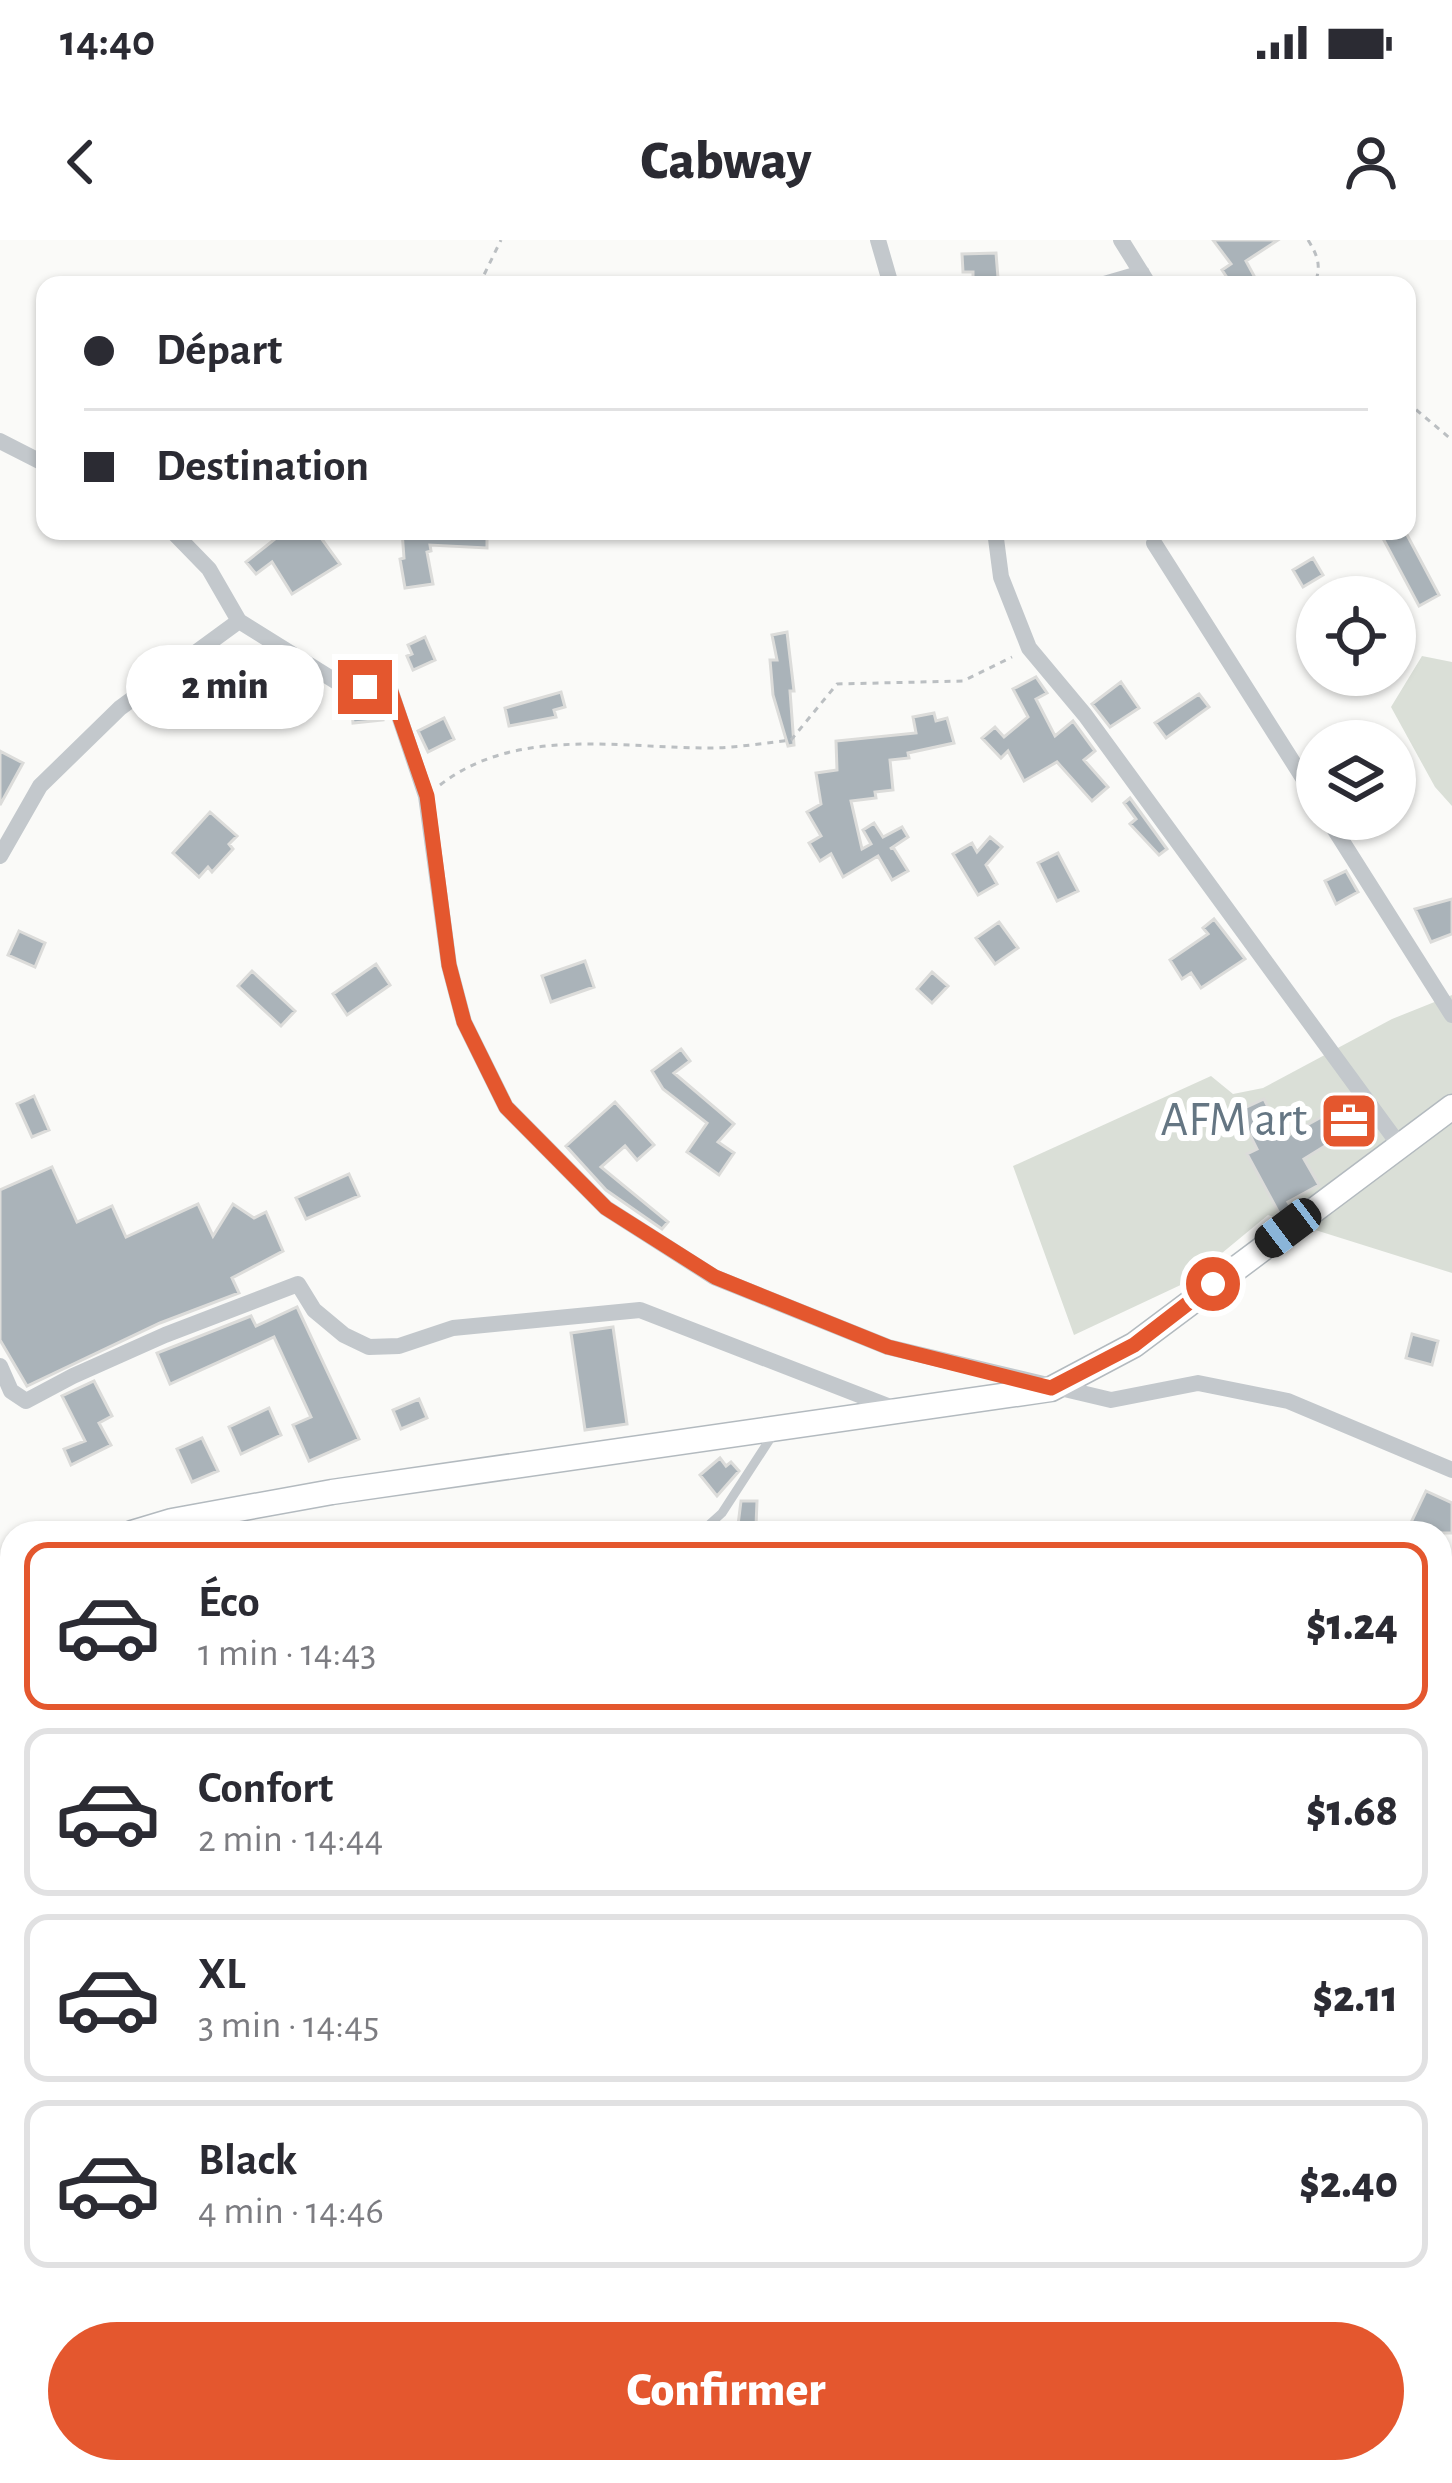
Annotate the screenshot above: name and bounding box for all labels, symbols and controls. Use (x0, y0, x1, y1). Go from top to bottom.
text: 14:40 (60, 19, 155, 64)
icon: back (48, 129, 114, 195)
icon: person (1338, 129, 1404, 195)
text: Cabway (641, 135, 811, 189)
text: Départ (156, 328, 282, 373)
text: Destination (156, 444, 369, 489)
map controls (1296, 576, 1416, 840)
button: locate (1296, 576, 1416, 696)
callout: 2 min (125, 645, 323, 729)
route end (338, 660, 392, 714)
text: 2 min (181, 667, 269, 706)
button: layers (1296, 720, 1416, 840)
office icon: AFM art (1318, 1090, 1380, 1152)
place label: AFM art (1161, 1097, 1307, 1145)
car (1248, 1192, 1328, 1264)
route start (1186, 1257, 1240, 1311)
icon: car (54, 1572, 162, 1680)
text: Éco (198, 1580, 260, 1625)
text: $1.24 (1306, 1603, 1398, 1648)
text: 1 min · 14:43 (198, 1634, 376, 1673)
icon: car (54, 1758, 162, 1866)
text: Confort (198, 1766, 333, 1811)
text: $1.68 (1306, 1789, 1398, 1834)
text: 2 min · 14:44 (198, 1820, 383, 1859)
icon: car (54, 1944, 162, 2052)
text: XL (198, 1952, 246, 1997)
text: $2.11 (1312, 1975, 1398, 2020)
text: 3 min · 14:45 (198, 2006, 379, 2045)
icon: car (54, 2130, 162, 2238)
text: Black (198, 2138, 297, 2183)
text: $2.40 (1299, 2161, 1398, 2206)
text: 4 min · 14:46 (198, 2192, 384, 2231)
button: Confirmer (48, 2322, 1404, 2460)

